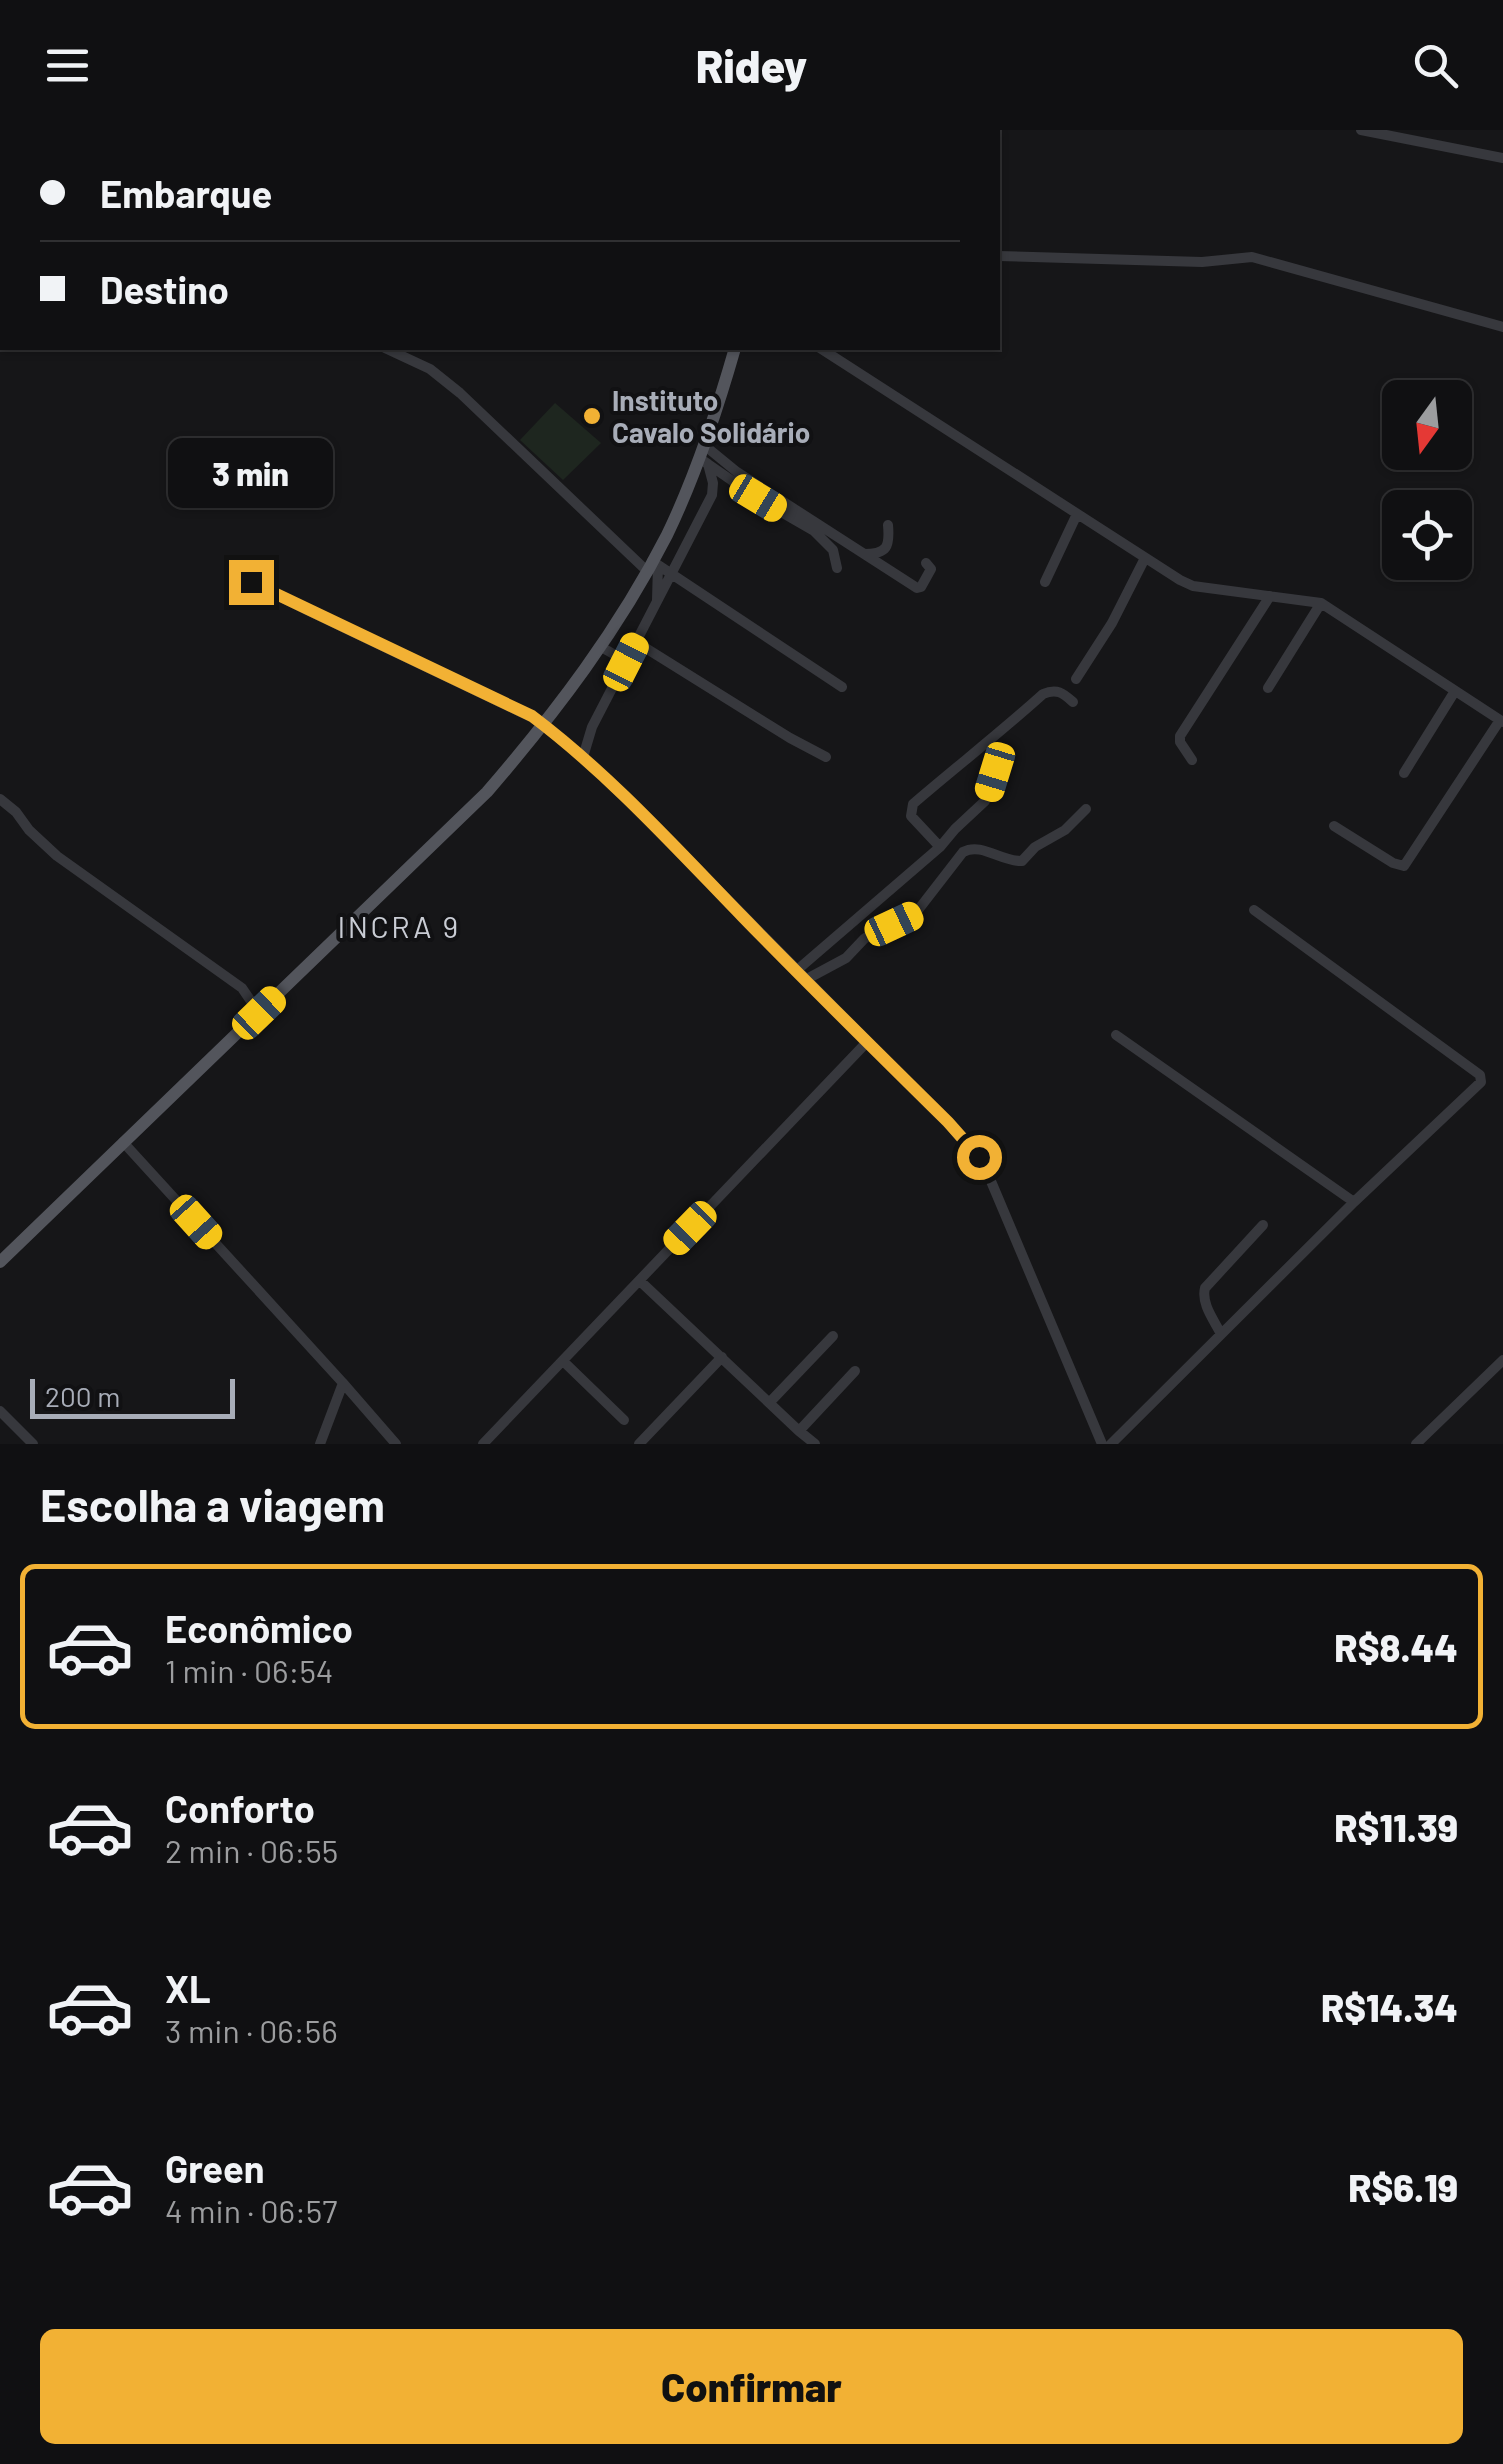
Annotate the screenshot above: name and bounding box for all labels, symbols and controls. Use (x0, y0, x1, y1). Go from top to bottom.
icon: menu (40, 38, 95, 93)
text: Ridey (696, 38, 807, 92)
icon: search (1408, 38, 1463, 93)
text: Embarque (100, 170, 272, 216)
text: Destino (100, 266, 229, 312)
north arrow (1382, 380, 1472, 470)
map controls (1382, 380, 1472, 580)
place label: Instituto Cavalo Solidário (612, 383, 810, 449)
marker: Instituto Cavalo Solidário (581, 405, 603, 427)
callout: 3 min (168, 437, 334, 507)
text: 3 min (212, 454, 289, 492)
car (725, 470, 791, 526)
button: locate (1382, 490, 1472, 580)
route end (229, 560, 274, 605)
car (599, 628, 653, 696)
car (972, 739, 1018, 805)
car (860, 898, 928, 950)
district label: INCRA 9 (337, 908, 461, 944)
car (227, 981, 291, 1045)
route start (957, 1135, 1002, 1180)
car (165, 1190, 227, 1254)
car (658, 1196, 722, 1260)
scale bar (30, 1374, 235, 1418)
text: 200 m (45, 1379, 120, 1413)
text: Escolha a viagem (40, 1477, 385, 1531)
icon: car (45, 1602, 135, 1692)
text: Econômico (165, 1605, 353, 1651)
text: R$8.44 (1334, 1624, 1458, 1670)
text: 1 min · 06:54 (165, 1651, 333, 1689)
icon: car (45, 1782, 135, 1872)
text: Conforto (165, 1785, 315, 1831)
text: R$11.39 (1334, 1804, 1458, 1850)
text: 2 min · 06:55 (165, 1831, 338, 1869)
icon: car (45, 1962, 135, 2052)
text: XL (165, 1965, 211, 2011)
text: R$14.34 (1321, 1984, 1458, 2030)
text: 3 min · 06:56 (165, 2011, 338, 2049)
icon: car (45, 2142, 135, 2232)
text: Green (165, 2145, 265, 2191)
text: R$6.19 (1348, 2164, 1458, 2210)
text: 4 min · 06:57 (165, 2191, 337, 2229)
button: Confirmar (40, 2329, 1463, 2444)

